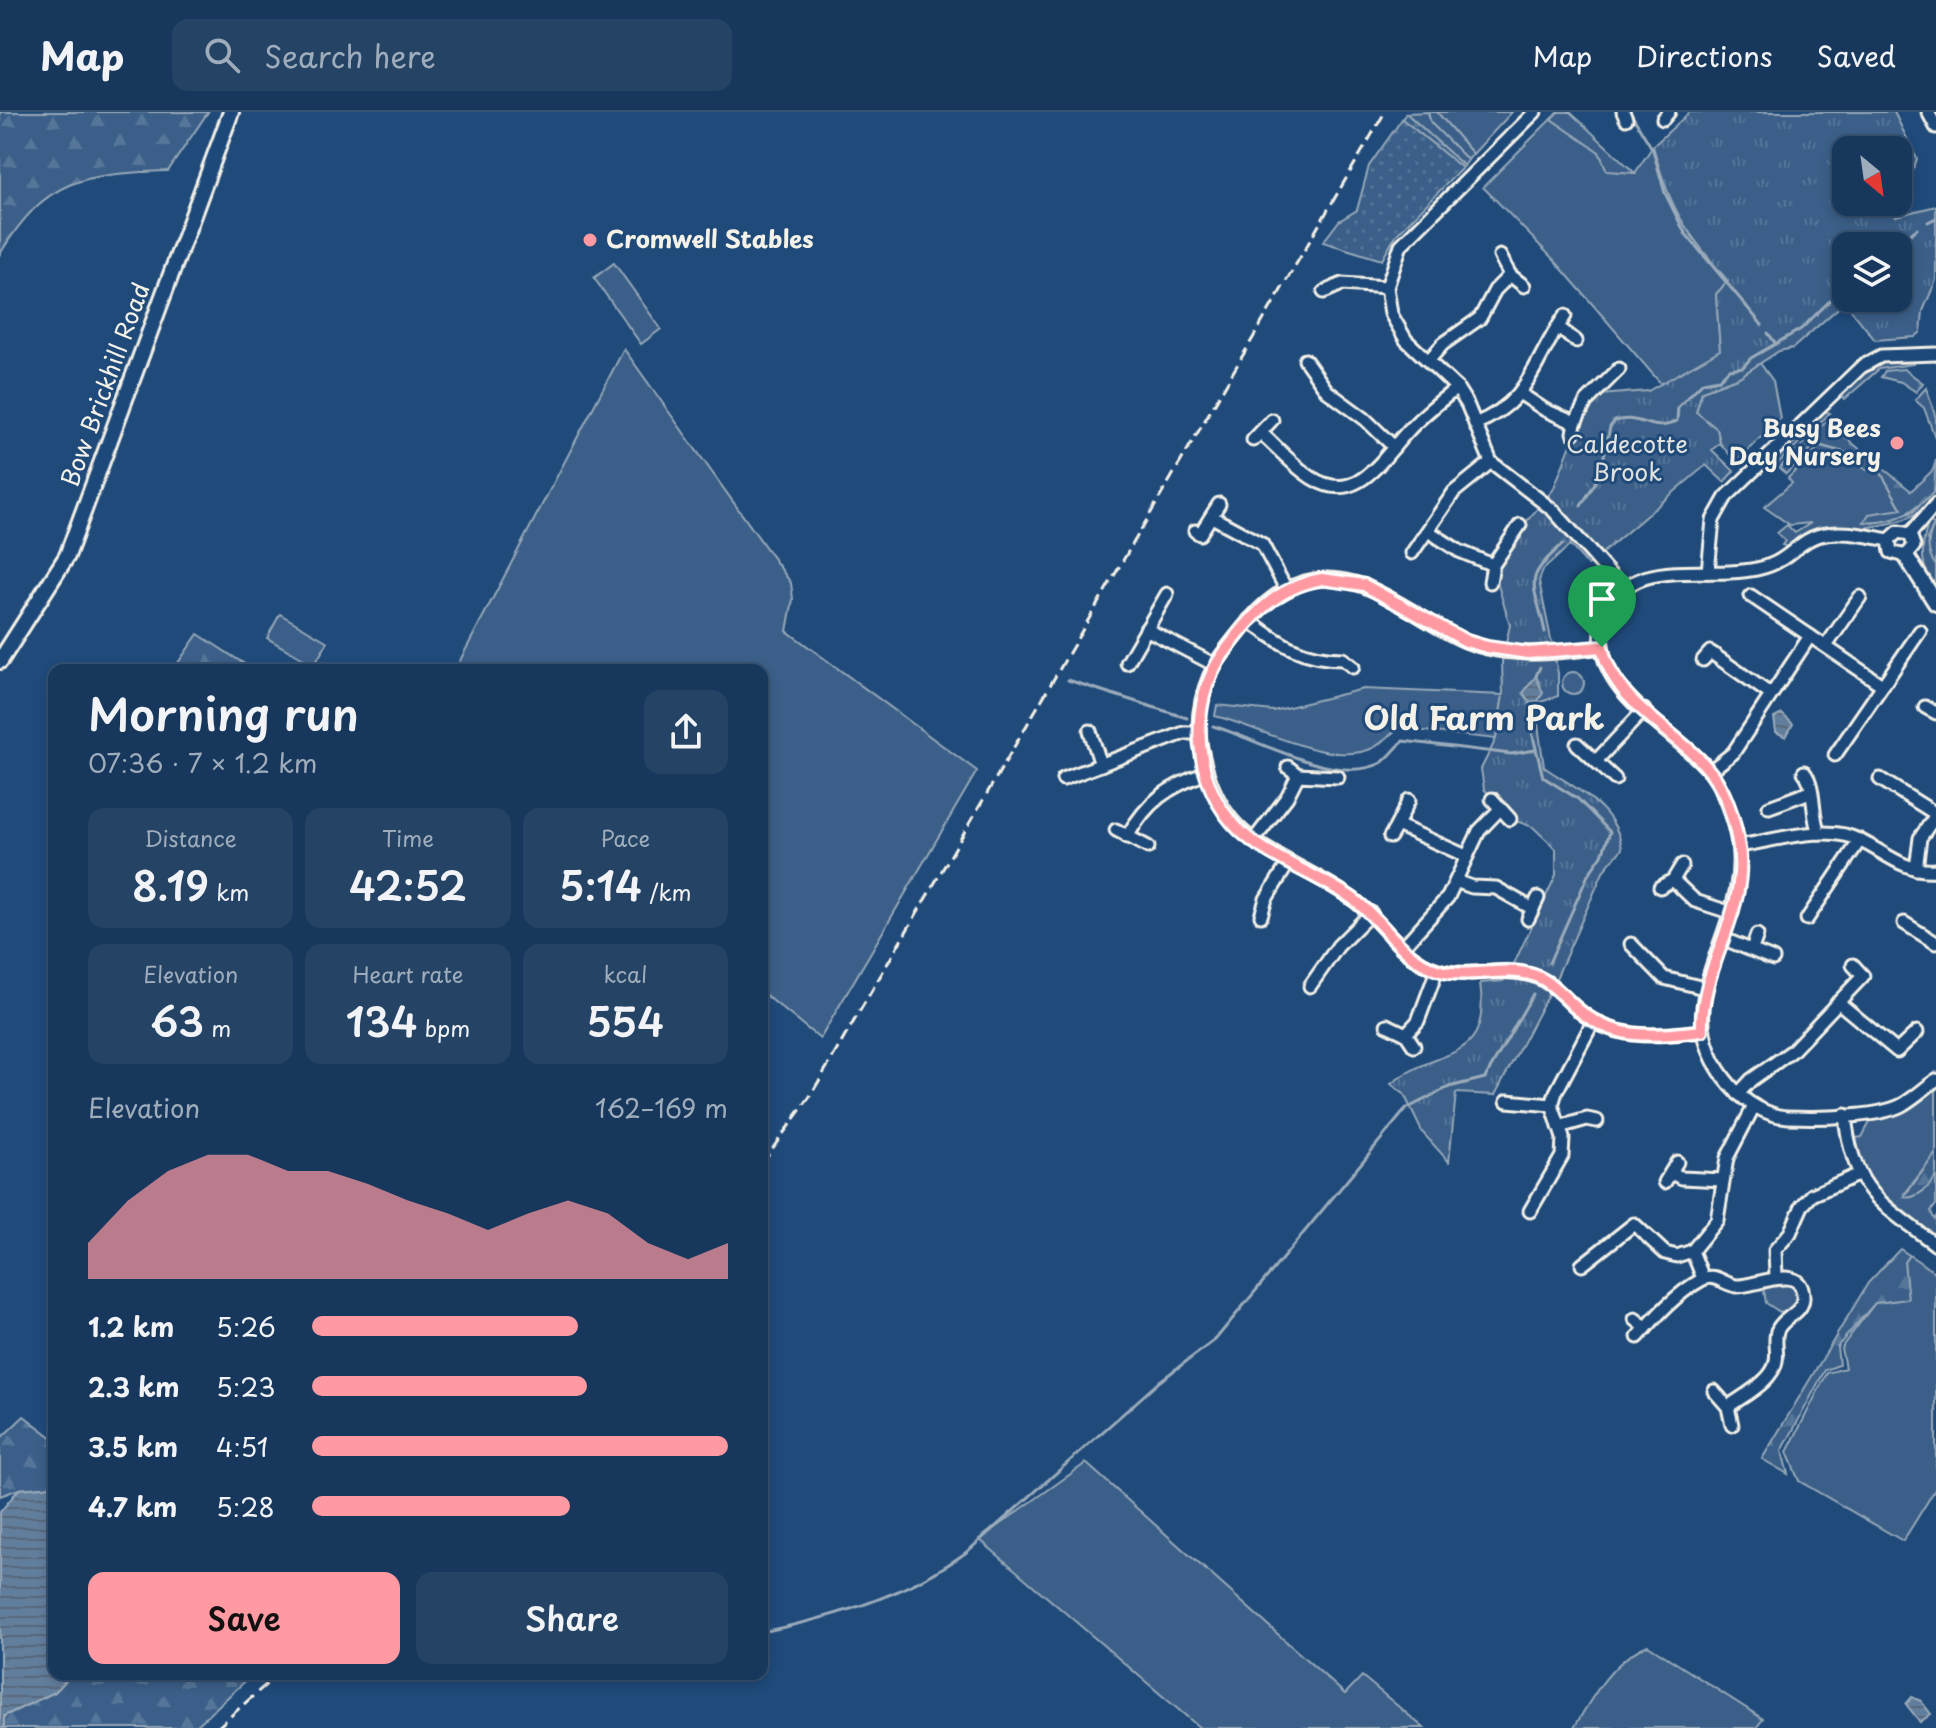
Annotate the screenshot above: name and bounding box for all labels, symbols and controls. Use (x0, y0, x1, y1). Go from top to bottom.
search box (172, 19, 732, 91)
text: Map (40, 27, 124, 84)
icon: search (200, 33, 244, 77)
text: Search here (264, 33, 436, 78)
text: Map (1533, 34, 1592, 77)
text: Directions (1636, 34, 1773, 77)
text: Saved (1817, 34, 1896, 77)
north arrow (1832, 136, 1912, 216)
map controls (1832, 136, 1912, 312)
place label: Cromwell Stables (606, 220, 814, 256)
marker: Cromwell Stables (581, 231, 599, 249)
button: layers (1832, 232, 1912, 312)
street label: Bow Brickhill Road (51, 277, 158, 491)
place label: Busy Bees Day Nursery (1729, 409, 1881, 473)
park label: Caldecotte Brook (1566, 425, 1688, 489)
marker: Busy Bees Day Nursery (1888, 434, 1906, 452)
pin (1568, 565, 1636, 647)
icon: arrive (1580, 577, 1624, 621)
text: Morning run (88, 680, 359, 746)
button: share (644, 690, 728, 774)
district label: Old Farm Park (1364, 693, 1604, 741)
text: 07:36 · 7 × 1.2 km (88, 743, 317, 782)
text: Distance (145, 821, 237, 854)
text: Time (382, 821, 434, 854)
text: Pace (600, 821, 650, 854)
text: 8.19 (132, 854, 209, 915)
text: 42:52 (349, 854, 467, 915)
text: 5:14 (559, 854, 642, 915)
text: km (209, 875, 249, 908)
text: /km (642, 875, 692, 908)
text: Elevation (143, 957, 238, 990)
text: Heart rate (352, 957, 464, 990)
text: kcal (603, 957, 647, 990)
text: 63 (150, 990, 204, 1051)
text: 134 (346, 990, 418, 1051)
text: 554 (586, 990, 664, 1051)
text: m (204, 1011, 231, 1044)
text: bpm (418, 1011, 470, 1044)
text: Elevation (88, 1088, 200, 1127)
text: 162–169 m (595, 1088, 728, 1127)
text: 1.2 km (88, 1307, 174, 1346)
text: 5:26 (216, 1307, 276, 1346)
text: 2.3 km (88, 1367, 180, 1406)
text: 5:23 (216, 1367, 275, 1406)
text: 3.5 km (88, 1427, 178, 1466)
text: 4:51 (216, 1427, 268, 1466)
text: 4.7 km (88, 1487, 177, 1526)
text: 5:28 (216, 1487, 275, 1526)
button: Save (88, 1572, 400, 1664)
button: Share (416, 1572, 728, 1664)

